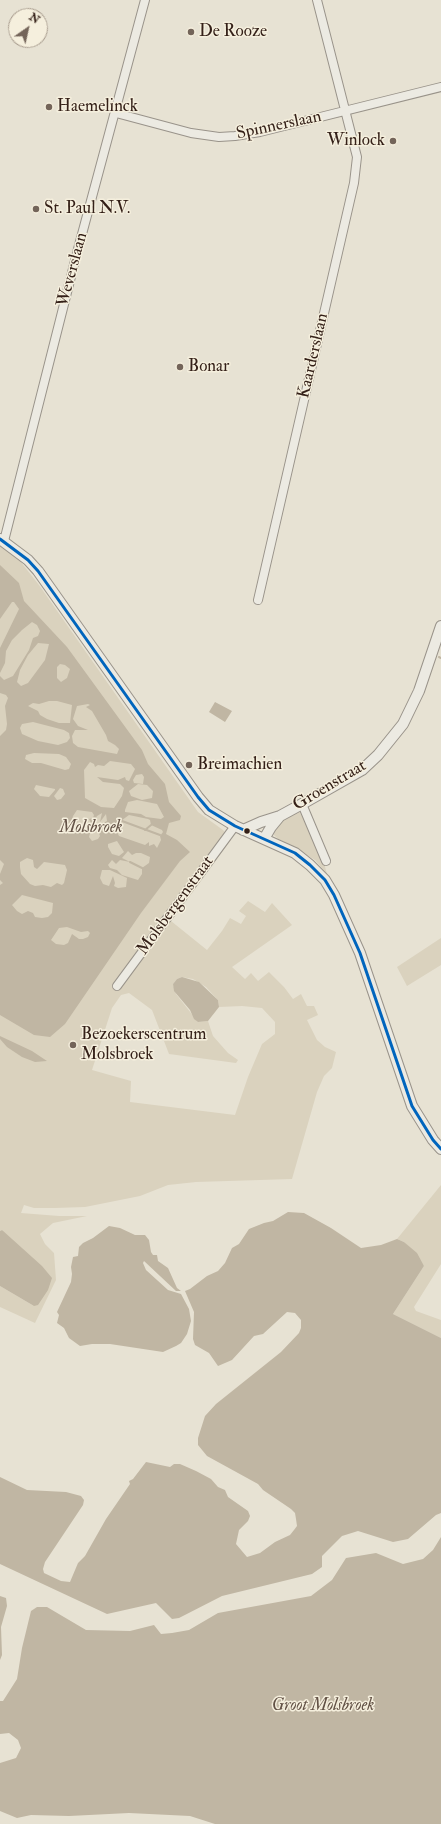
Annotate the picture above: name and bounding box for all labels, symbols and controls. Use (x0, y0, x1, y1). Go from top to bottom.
north arrow (8, 8, 48, 48)
text: N (27, 10, 42, 27)
place label: De Rooze (199, 22, 267, 42)
marker: De Rooze (186, 27, 196, 37)
place label: Haemelinck (57, 97, 138, 117)
marker: Haemelinck (44, 102, 54, 112)
street label: Spinnerslaan (235, 107, 323, 145)
place label: Winlock (327, 131, 385, 151)
marker: Winlock (388, 136, 398, 146)
place label: St. Paul N.V. (44, 199, 130, 219)
marker: St. Paul N.V. (31, 204, 41, 214)
street label: Weverslaan (53, 230, 93, 310)
street label: Kaarderslaan (294, 311, 334, 401)
place label: Bonar (188, 357, 229, 377)
marker: Bonar (175, 362, 185, 372)
place label: Breimachien (197, 755, 282, 775)
street label: Groenstraat (290, 756, 370, 816)
marker: Breimachien (184, 760, 194, 770)
park label: Molsbroek (59, 818, 123, 838)
unlabelled marker (242, 826, 252, 836)
street label: Molsbergenstraat (133, 852, 219, 960)
place label: Bezoekerscentrum Molsbroek (81, 1025, 206, 1065)
marker: Bezoekerscentrum Molsbroek (68, 1040, 78, 1050)
park label: Groot Molsbroek (272, 1696, 374, 1716)

